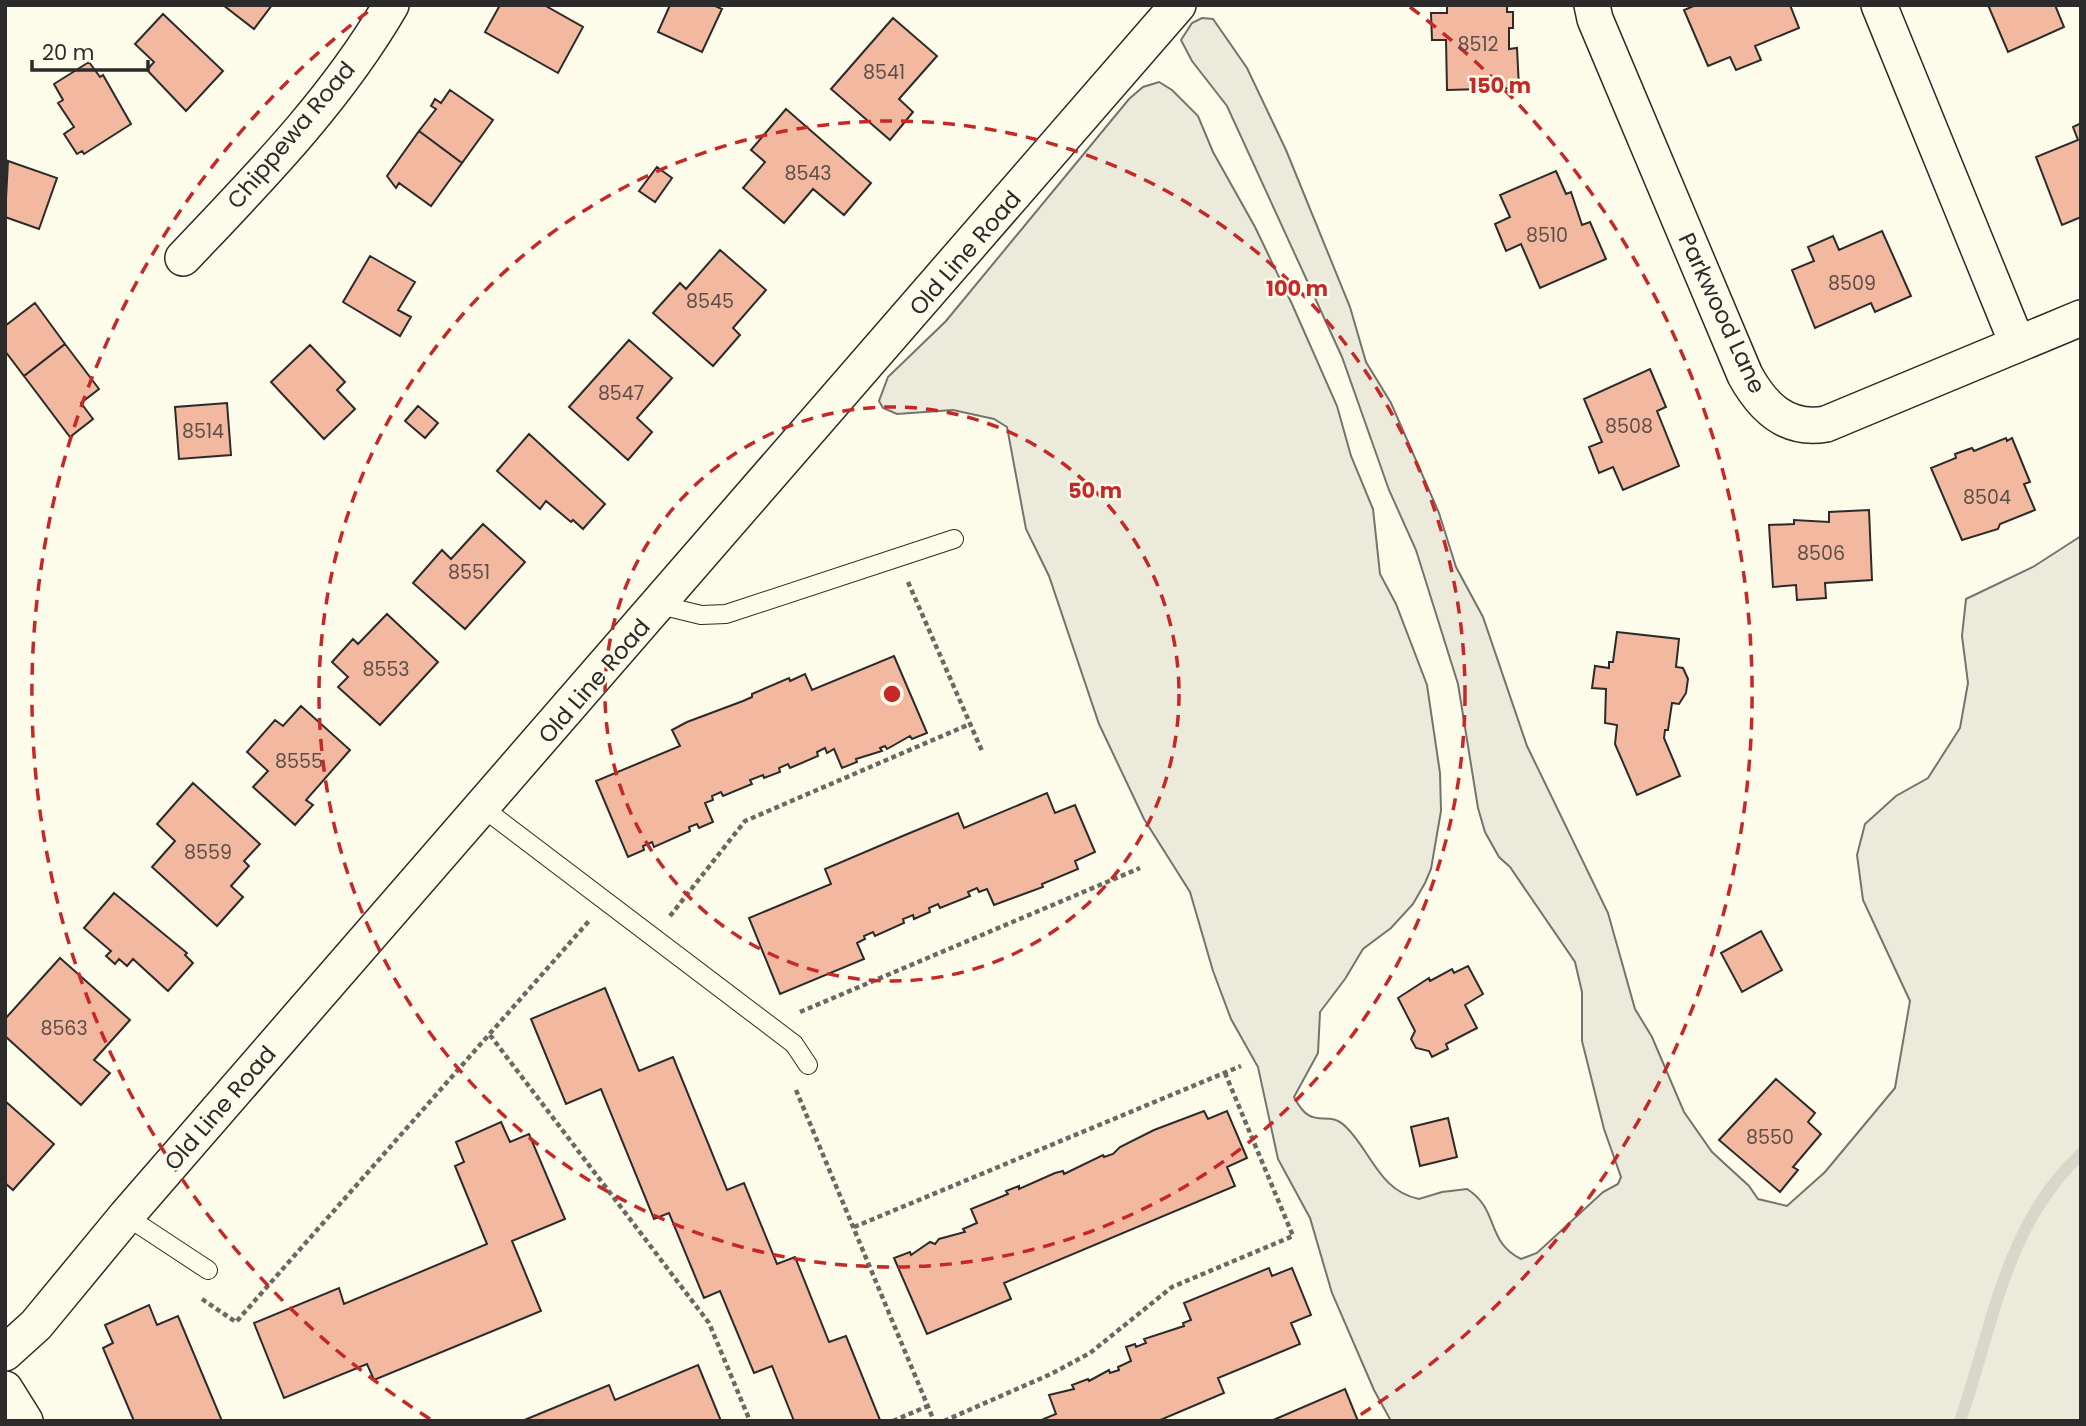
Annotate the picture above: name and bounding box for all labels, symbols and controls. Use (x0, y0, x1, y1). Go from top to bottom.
scale bar (32, 28, 147, 72)
house number: 8512 (1458, 31, 1499, 58)
text: 20 m (42, 38, 95, 67)
street label: Chippewa Road (220, 54, 362, 216)
house number: 8541 (863, 59, 905, 86)
text: 150 m (1469, 71, 1531, 100)
house number: 8543 (784, 160, 832, 187)
street label: Old Line Road (902, 184, 1028, 322)
house number: 8510 (1526, 222, 1568, 249)
street label: Parkwood Lane (1671, 228, 1773, 398)
house number: 8509 (1828, 270, 1876, 297)
text: 100 m (1266, 274, 1328, 303)
house number: 8545 (686, 288, 734, 315)
house number: 8547 (598, 380, 644, 407)
house number: 8508 (1605, 413, 1653, 440)
house number: 8514 (182, 418, 224, 445)
text: 50 m (1068, 476, 1122, 505)
house number: 8504 (1963, 484, 2011, 511)
house number: 8506 (1797, 540, 1845, 567)
house number: 8551 (448, 559, 490, 586)
street label: Old Line Road (531, 612, 657, 750)
house number: 8553 (362, 656, 410, 683)
centre of rings (880, 682, 904, 706)
house number: 8555 (275, 748, 323, 775)
house number: 8559 (184, 839, 232, 866)
house number: 8563 (40, 1015, 88, 1042)
street label: Old Line Road (157, 1039, 283, 1177)
house number: 8550 (1746, 1124, 1794, 1151)

